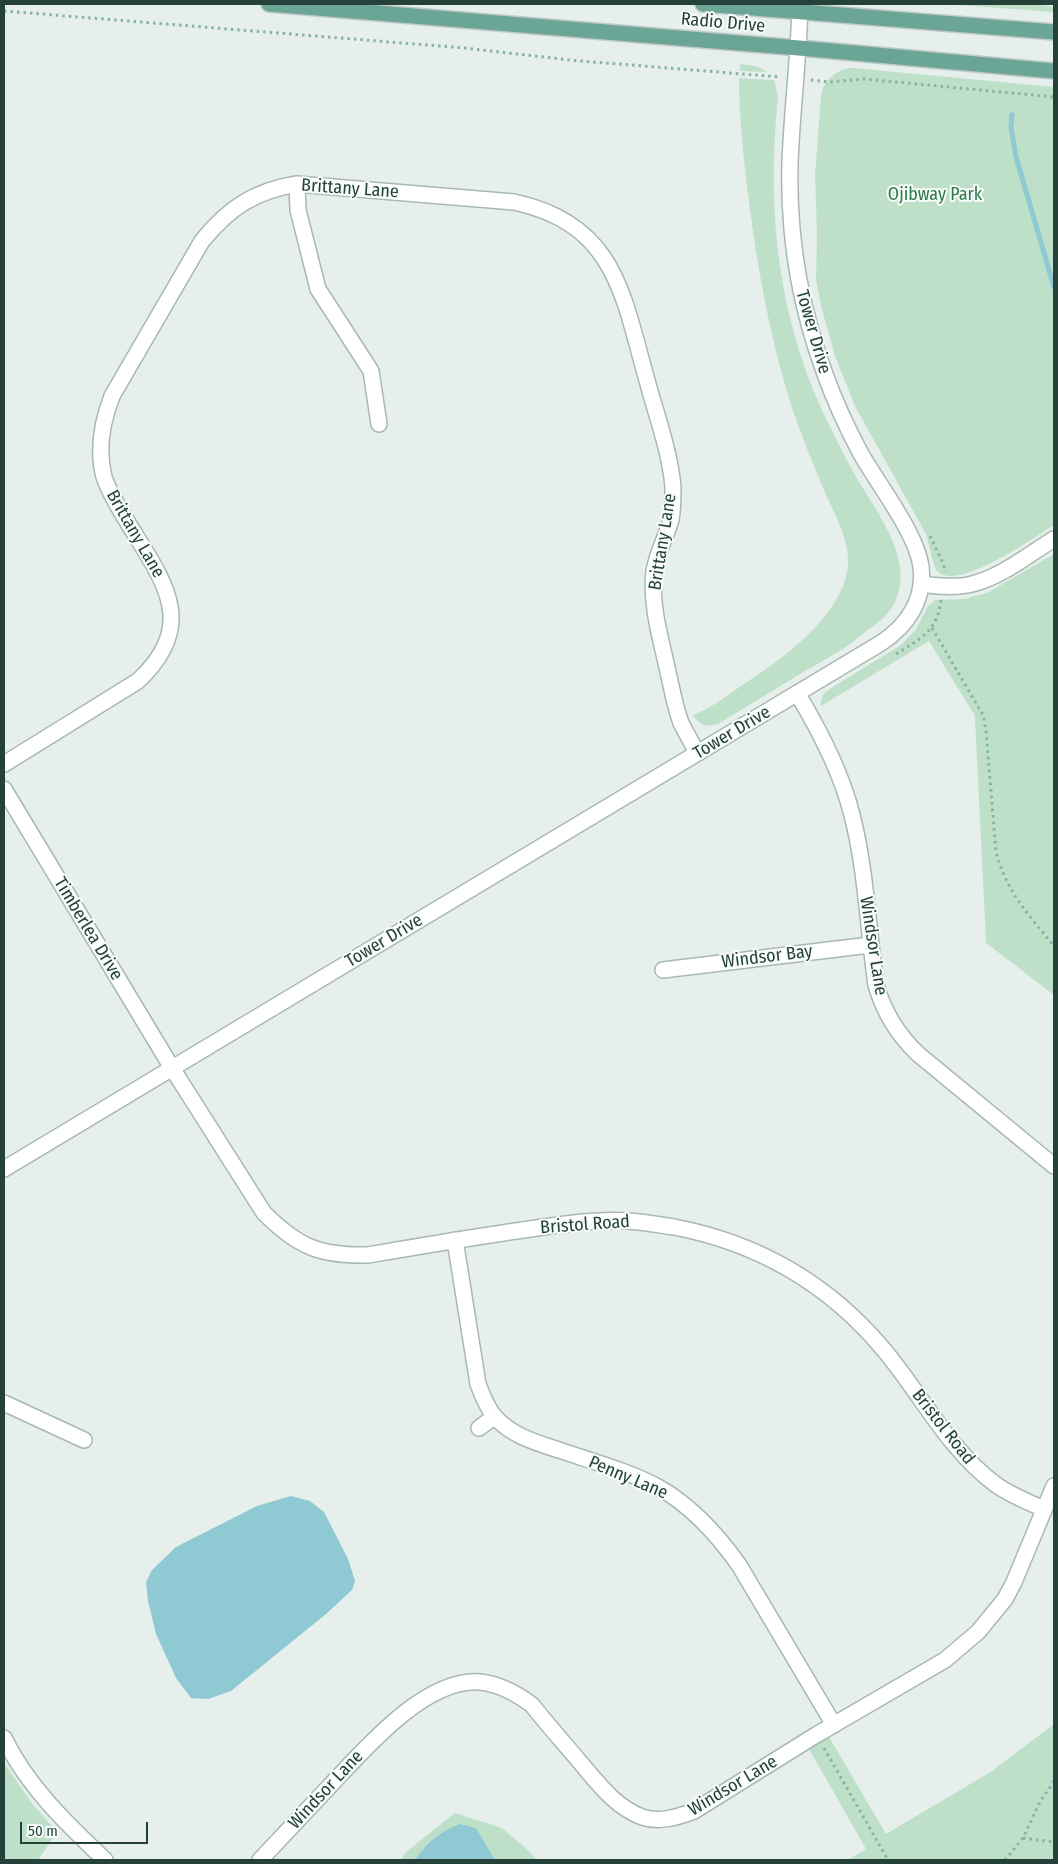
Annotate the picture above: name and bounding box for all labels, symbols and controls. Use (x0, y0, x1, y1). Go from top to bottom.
street label: Radio Drive (680, 9, 766, 37)
street label: Brittany Lane (300, 175, 400, 203)
park label: Ojibway Park (888, 184, 982, 206)
street label: Tower Drive (791, 288, 835, 376)
street label: Brittany Lane (101, 486, 169, 582)
street label: Brittany Lane (645, 492, 681, 592)
street label: Tower Drive (690, 702, 774, 764)
street label: Timberlea Drive (49, 874, 127, 984)
street label: Windsor Lane (855, 895, 891, 997)
street label: Tower Drive (342, 910, 426, 972)
street label: Windsor Bay (720, 941, 814, 973)
street label: Bristol Road (539, 1211, 631, 1239)
street label: Bristol Road (907, 1385, 979, 1469)
street label: Penny Lane (585, 1452, 671, 1504)
street label: Windsor Lane (284, 1746, 368, 1834)
street label: Windsor Lane (685, 1751, 781, 1821)
scale bar (22, 1812, 150, 1844)
text: 50 m (28, 1822, 58, 1840)

